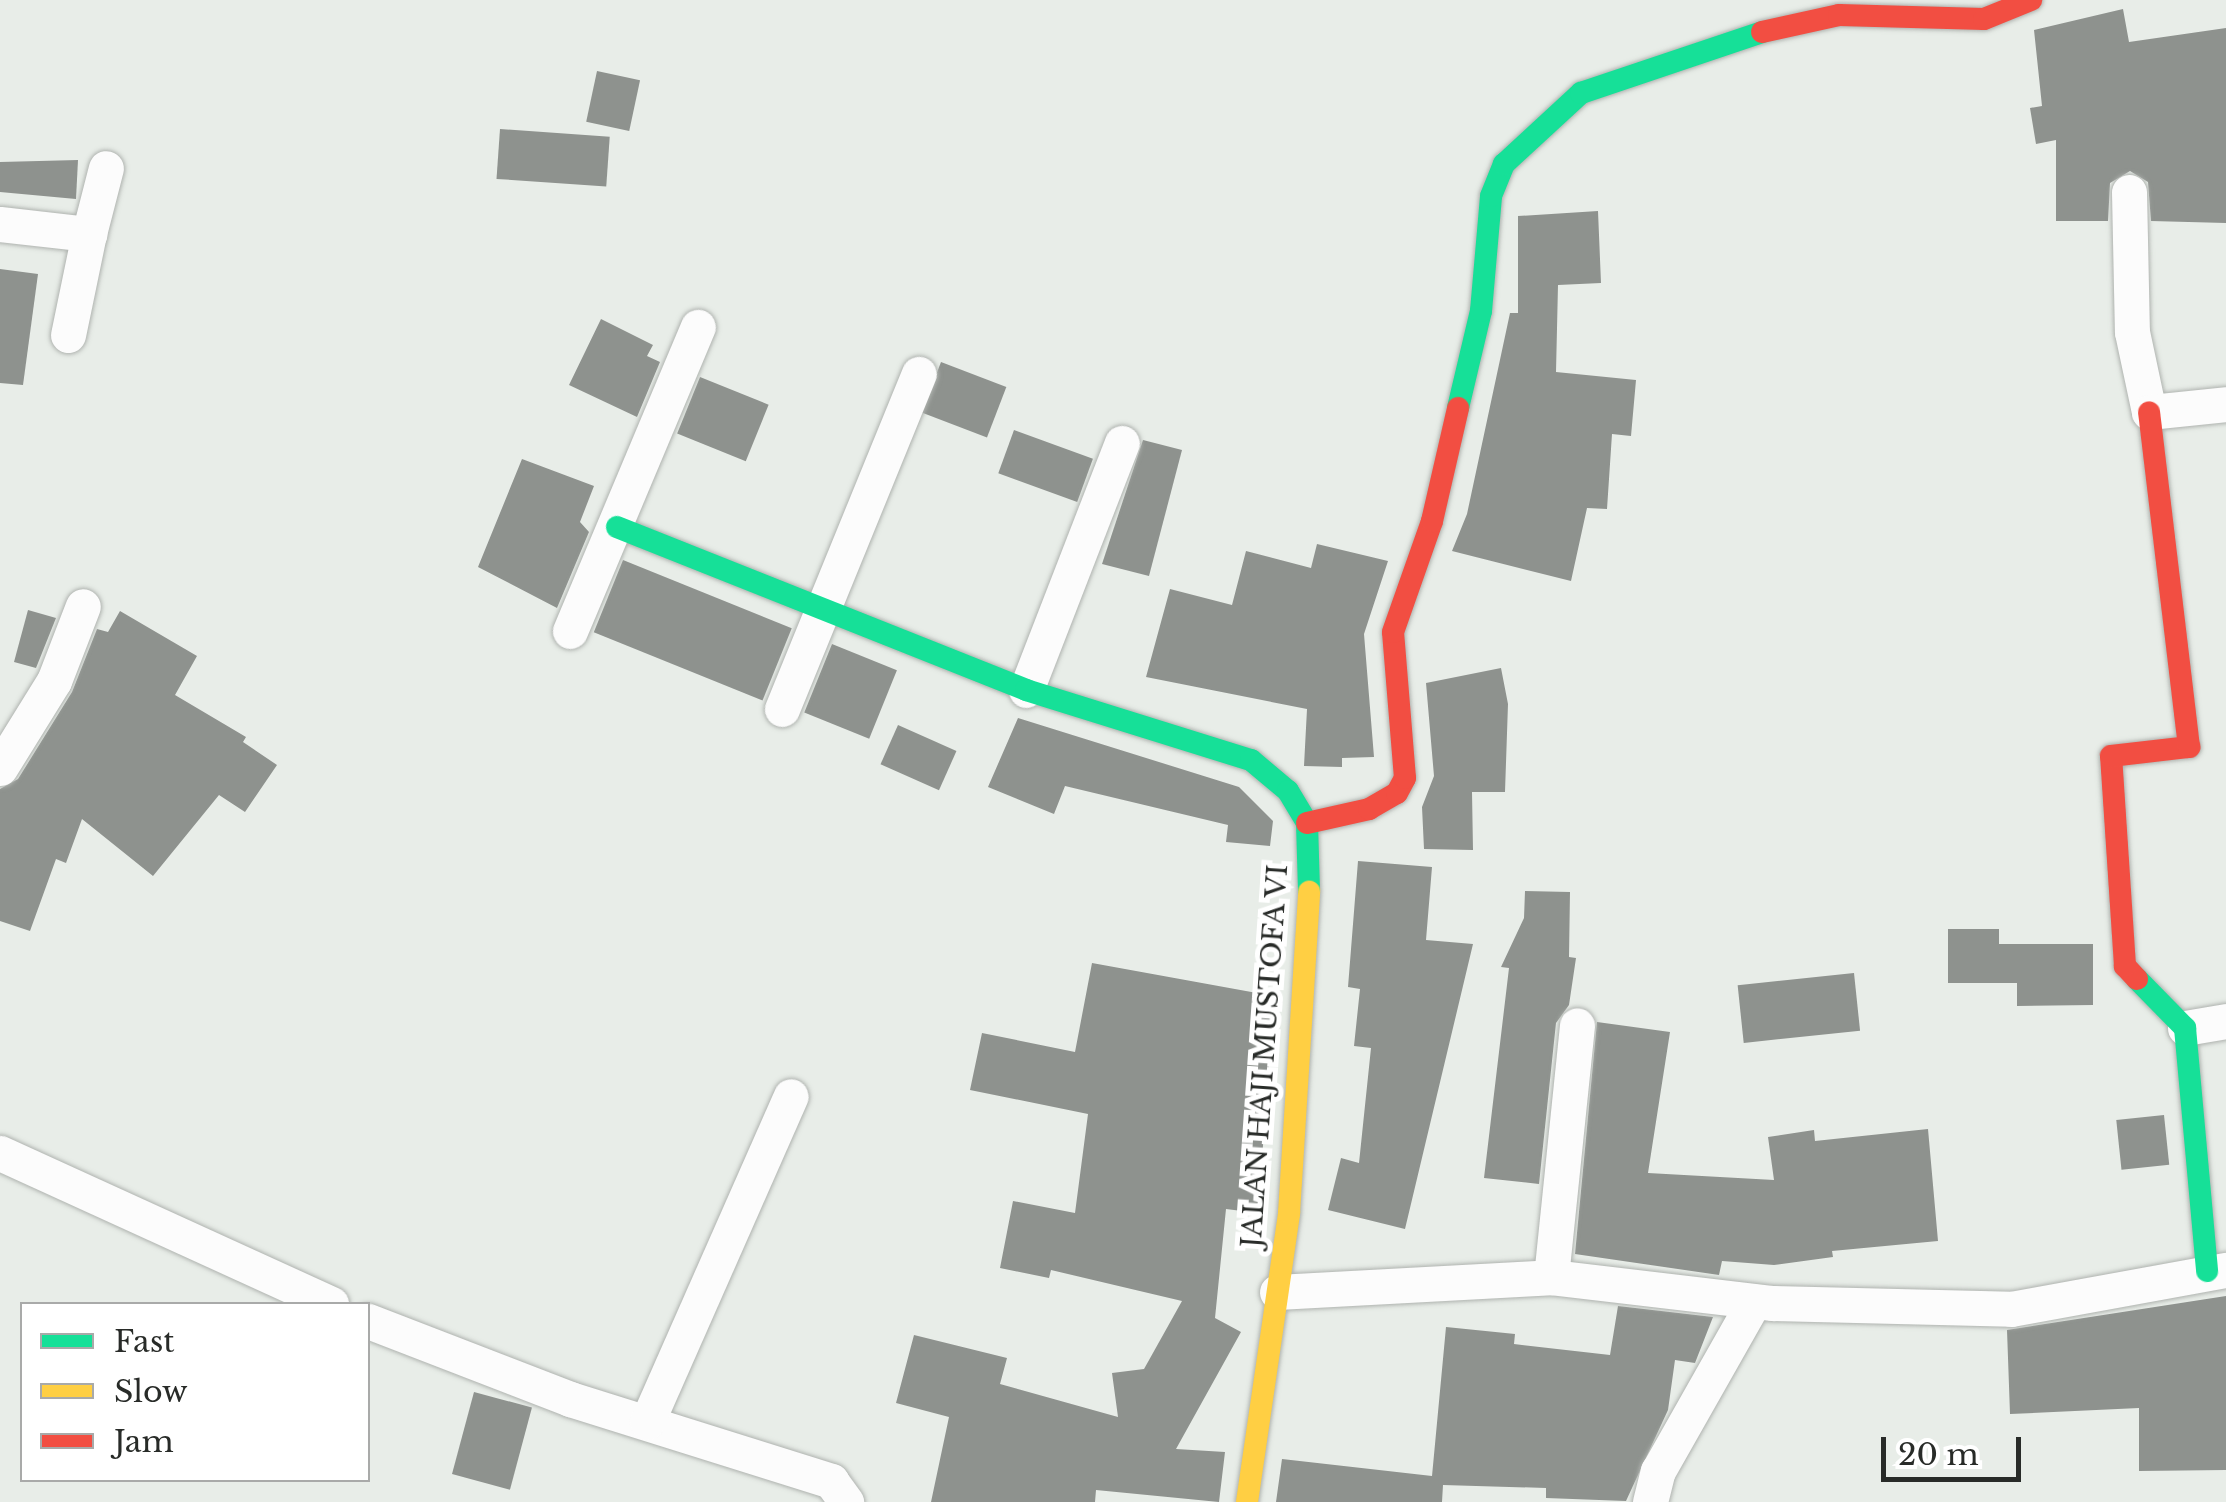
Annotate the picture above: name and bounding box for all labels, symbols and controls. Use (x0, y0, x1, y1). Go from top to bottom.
street label: JALAN HAJI MUSTOFA VI (1235, 862, 1295, 1250)
legend (20, 1302, 370, 1482)
text: Fast (114, 1323, 175, 1360)
text: Slow (114, 1373, 188, 1410)
scale bar (1886, 1417, 2026, 1479)
text: Jam (114, 1423, 174, 1460)
text: 20 m (1898, 1436, 1979, 1473)

